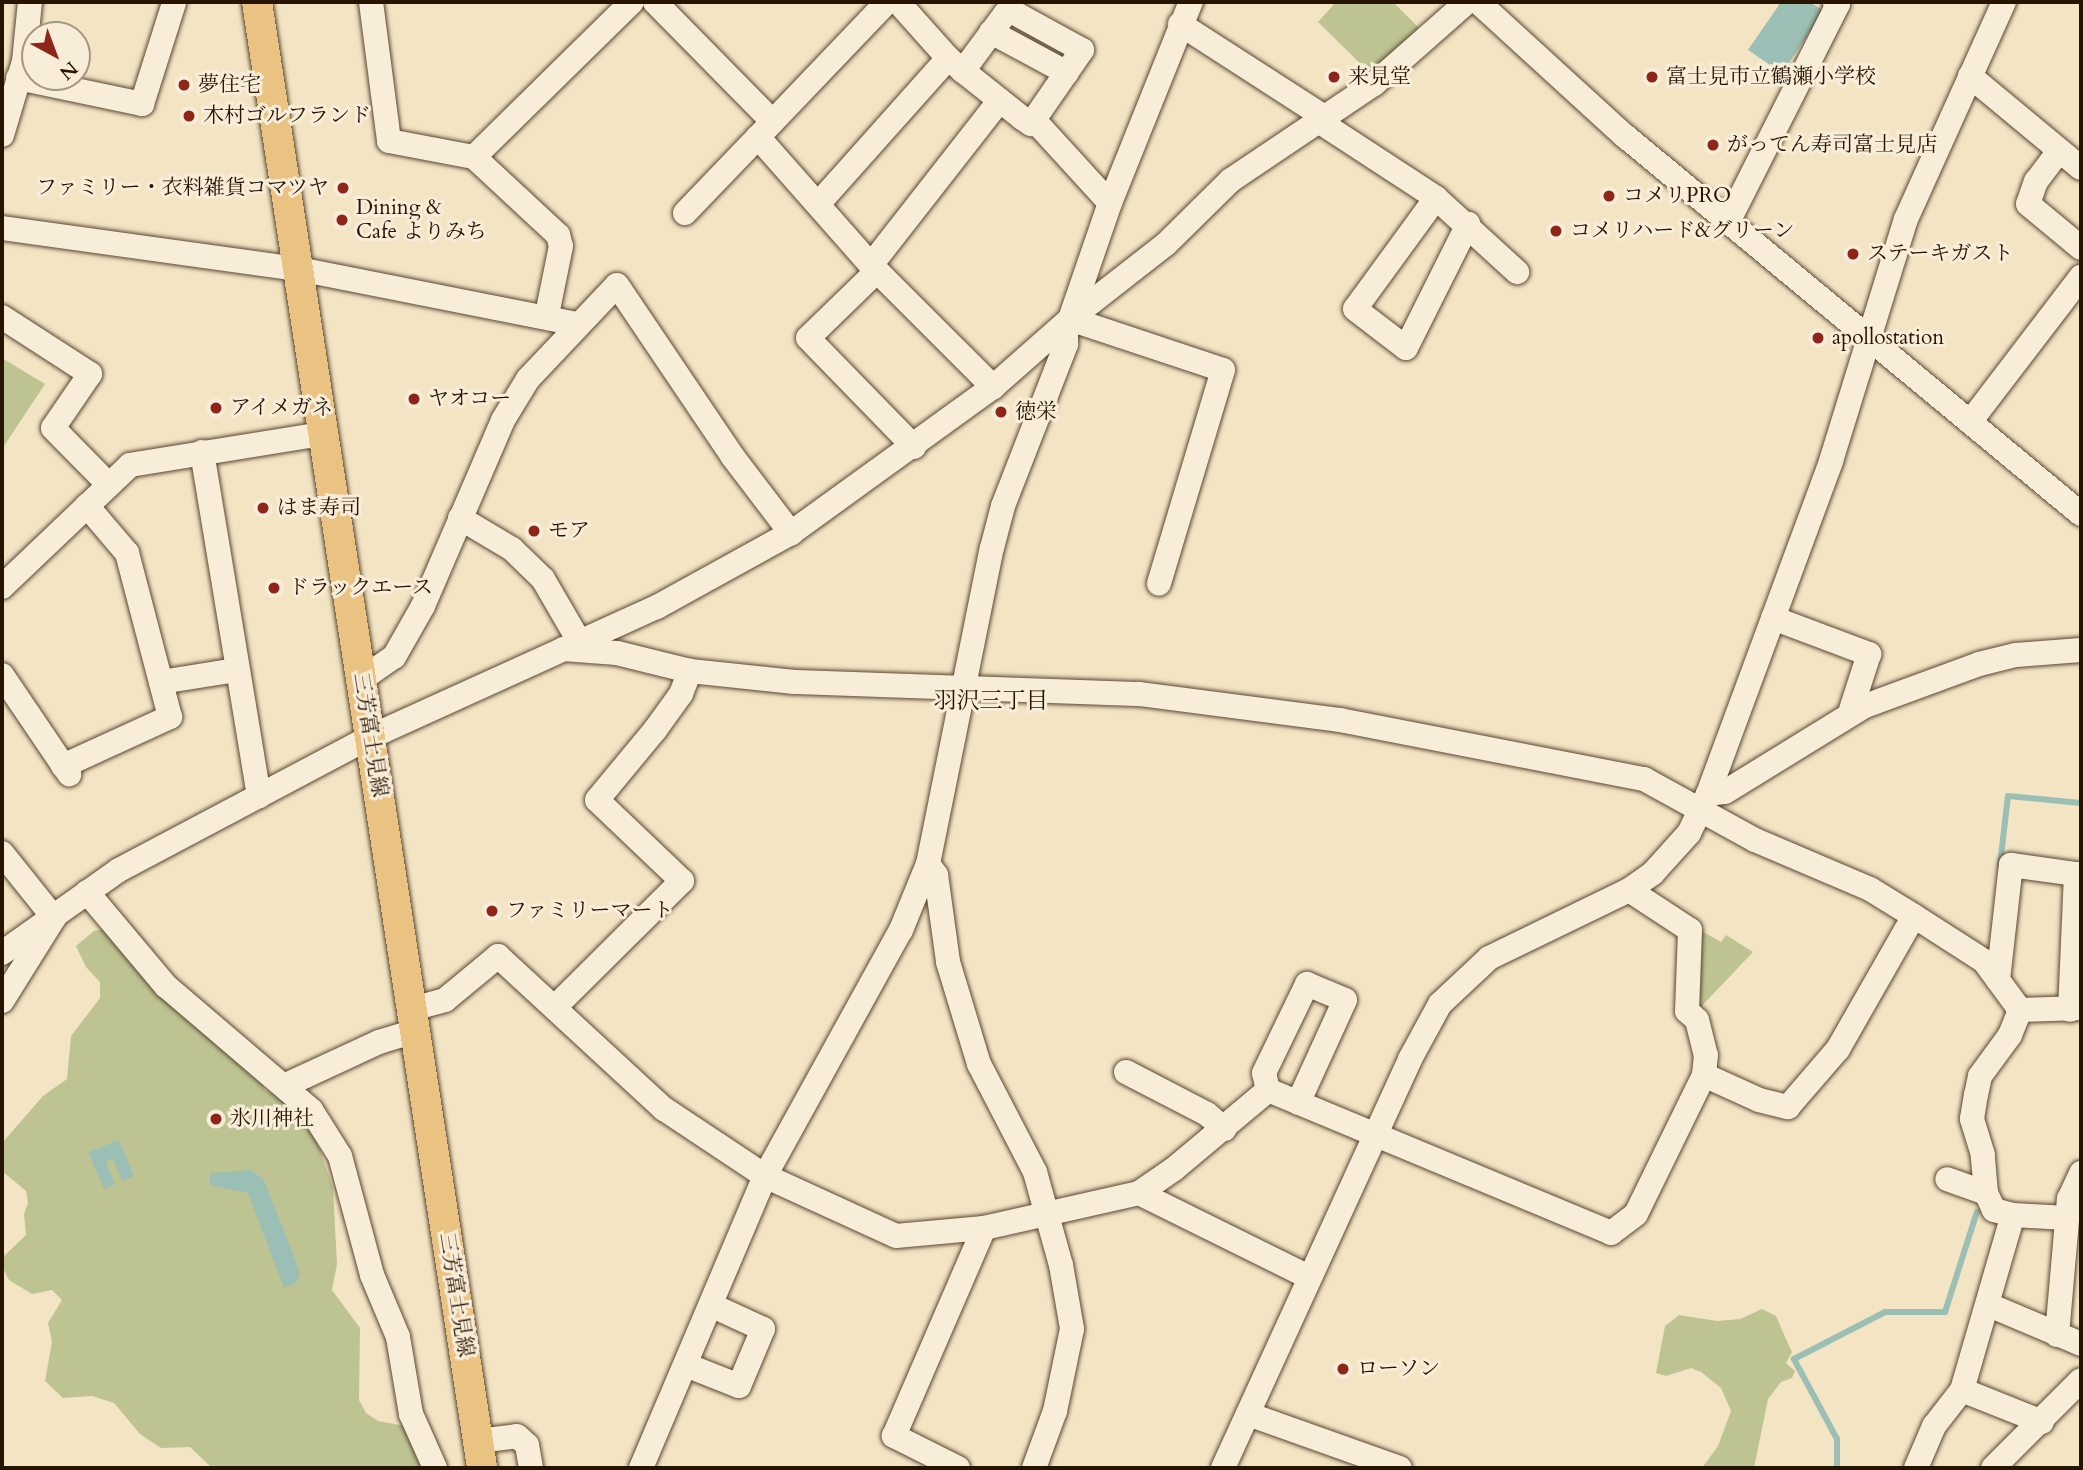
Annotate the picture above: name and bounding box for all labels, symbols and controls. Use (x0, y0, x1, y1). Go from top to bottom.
north arrow (21, 21, 91, 91)
text: N (54, 55, 83, 86)
place label: 来見堂 (1348, 64, 1411, 90)
place label: 富士見市立鶴瀬小学校 (1666, 64, 1876, 90)
marker: 来見堂 (1326, 69, 1342, 85)
marker: 富士見市立鶴瀬小学校 (1644, 69, 1660, 85)
place label: 夢住宅 (198, 72, 261, 98)
marker: 夢住宅 (176, 77, 192, 93)
place label: 木村ゴルフランド (203, 103, 371, 129)
marker: 木村ゴルフランド (181, 108, 197, 124)
place label: がってん寿司富士見店 (1727, 132, 1937, 158)
marker: がってん寿司富士見店 (1705, 137, 1721, 153)
place label: ファミリー・衣料雑貨コマツヤ (35, 175, 329, 201)
marker: ファミリー・衣料雑貨コマツヤ (335, 180, 351, 196)
place label: コメリPRO (1623, 183, 1731, 209)
marker: コメリPRO (1601, 188, 1617, 204)
place label: Dining & Cafe よりみち (356, 195, 487, 245)
marker: Dining & Cafe よりみち (334, 212, 350, 228)
place label: コメリハード&グリーン (1570, 218, 1796, 244)
marker: コメリハード&グリーン (1548, 223, 1564, 239)
place label: ステーキガスト (1867, 241, 2014, 267)
marker: ステーキガスト (1845, 246, 1861, 262)
place label: apollostation (1832, 325, 1944, 351)
marker: apollostation (1810, 330, 1826, 346)
place label: ヤオコー (428, 386, 512, 412)
marker: ヤオコー (406, 391, 422, 407)
place label: アイメガネ (230, 395, 335, 421)
place label: 徳栄 (1015, 399, 1057, 425)
marker: アイメガネ (208, 400, 224, 416)
marker: 徳栄 (993, 404, 1009, 420)
place label: はま寿司 (277, 495, 361, 521)
marker: はま寿司 (255, 500, 271, 516)
place label: モア (548, 518, 590, 544)
marker: モア (526, 523, 542, 539)
place label: ドラックエース (288, 575, 435, 601)
marker: ドラックエース (266, 580, 282, 596)
street label: 三芳富士見線 (348, 671, 392, 799)
district label: 羽沢三丁目 (934, 687, 1048, 715)
place label: ファミリーマート (506, 898, 674, 924)
marker: ファミリーマート (484, 903, 500, 919)
place label: 氷川神社 (230, 1106, 314, 1132)
marker: 氷川神社 (208, 1111, 224, 1127)
street label: 三芳富士見線 (434, 1231, 478, 1359)
place label: ローソン (1357, 1356, 1441, 1382)
marker: ローソン (1335, 1361, 1351, 1377)

